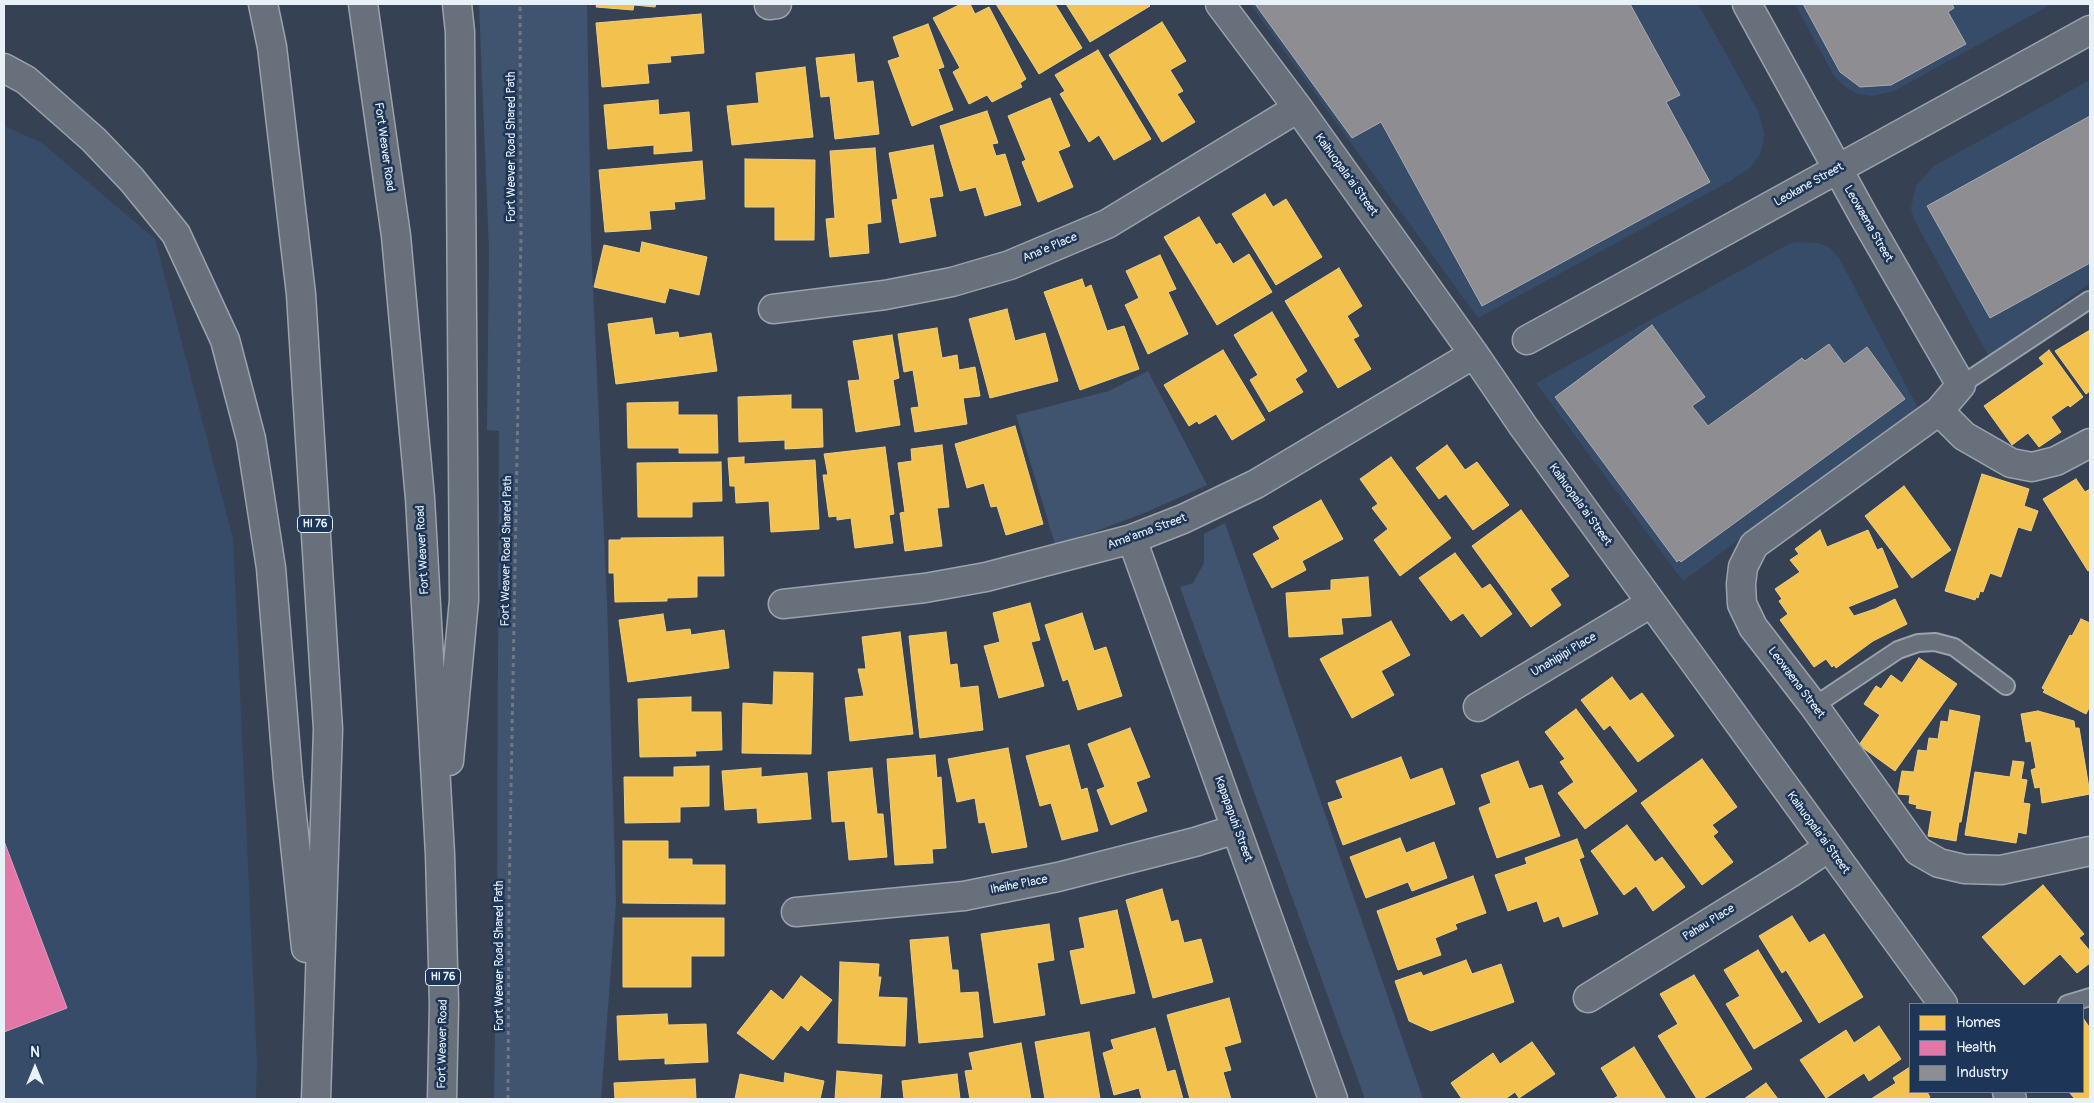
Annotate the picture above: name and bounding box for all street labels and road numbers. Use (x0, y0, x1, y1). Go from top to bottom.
street label: Fort Weaver Road Shared Path (505, 72, 519, 222)
street label: Fort Weaver Road (371, 102, 397, 192)
street label: Kaihuopala'ai Street (1311, 131, 1381, 219)
street label: Leokane Street (1772, 160, 1846, 210)
street label: Leowaena Street (1840, 183, 1896, 265)
street label: Ana'e Place (1020, 230, 1080, 266)
street label: Kaihuopala'ai Street (1545, 461, 1615, 549)
street label: Fort Weaver Road Shared Path (498, 476, 516, 626)
street label: Fort Weaver Road (413, 505, 433, 595)
street label: Ama'ama Street (1105, 511, 1189, 553)
road number: HI 76 (298, 516, 332, 532)
street label: Unahipipi Place (1529, 630, 1599, 680)
street label: Leowaena Street (1764, 644, 1828, 722)
street label: Kapapapuhi Street (1211, 774, 1255, 864)
street label: Kaihuopala'ai Street (1783, 789, 1853, 877)
street label: Iheihe Place (989, 872, 1049, 898)
street label: Fort Weaver Road Shared Path (493, 881, 507, 1031)
street label: Pahau Place (1680, 901, 1738, 945)
road number: HI 76 (426, 969, 460, 986)
street label: Fort Weaver Road (435, 999, 451, 1089)

